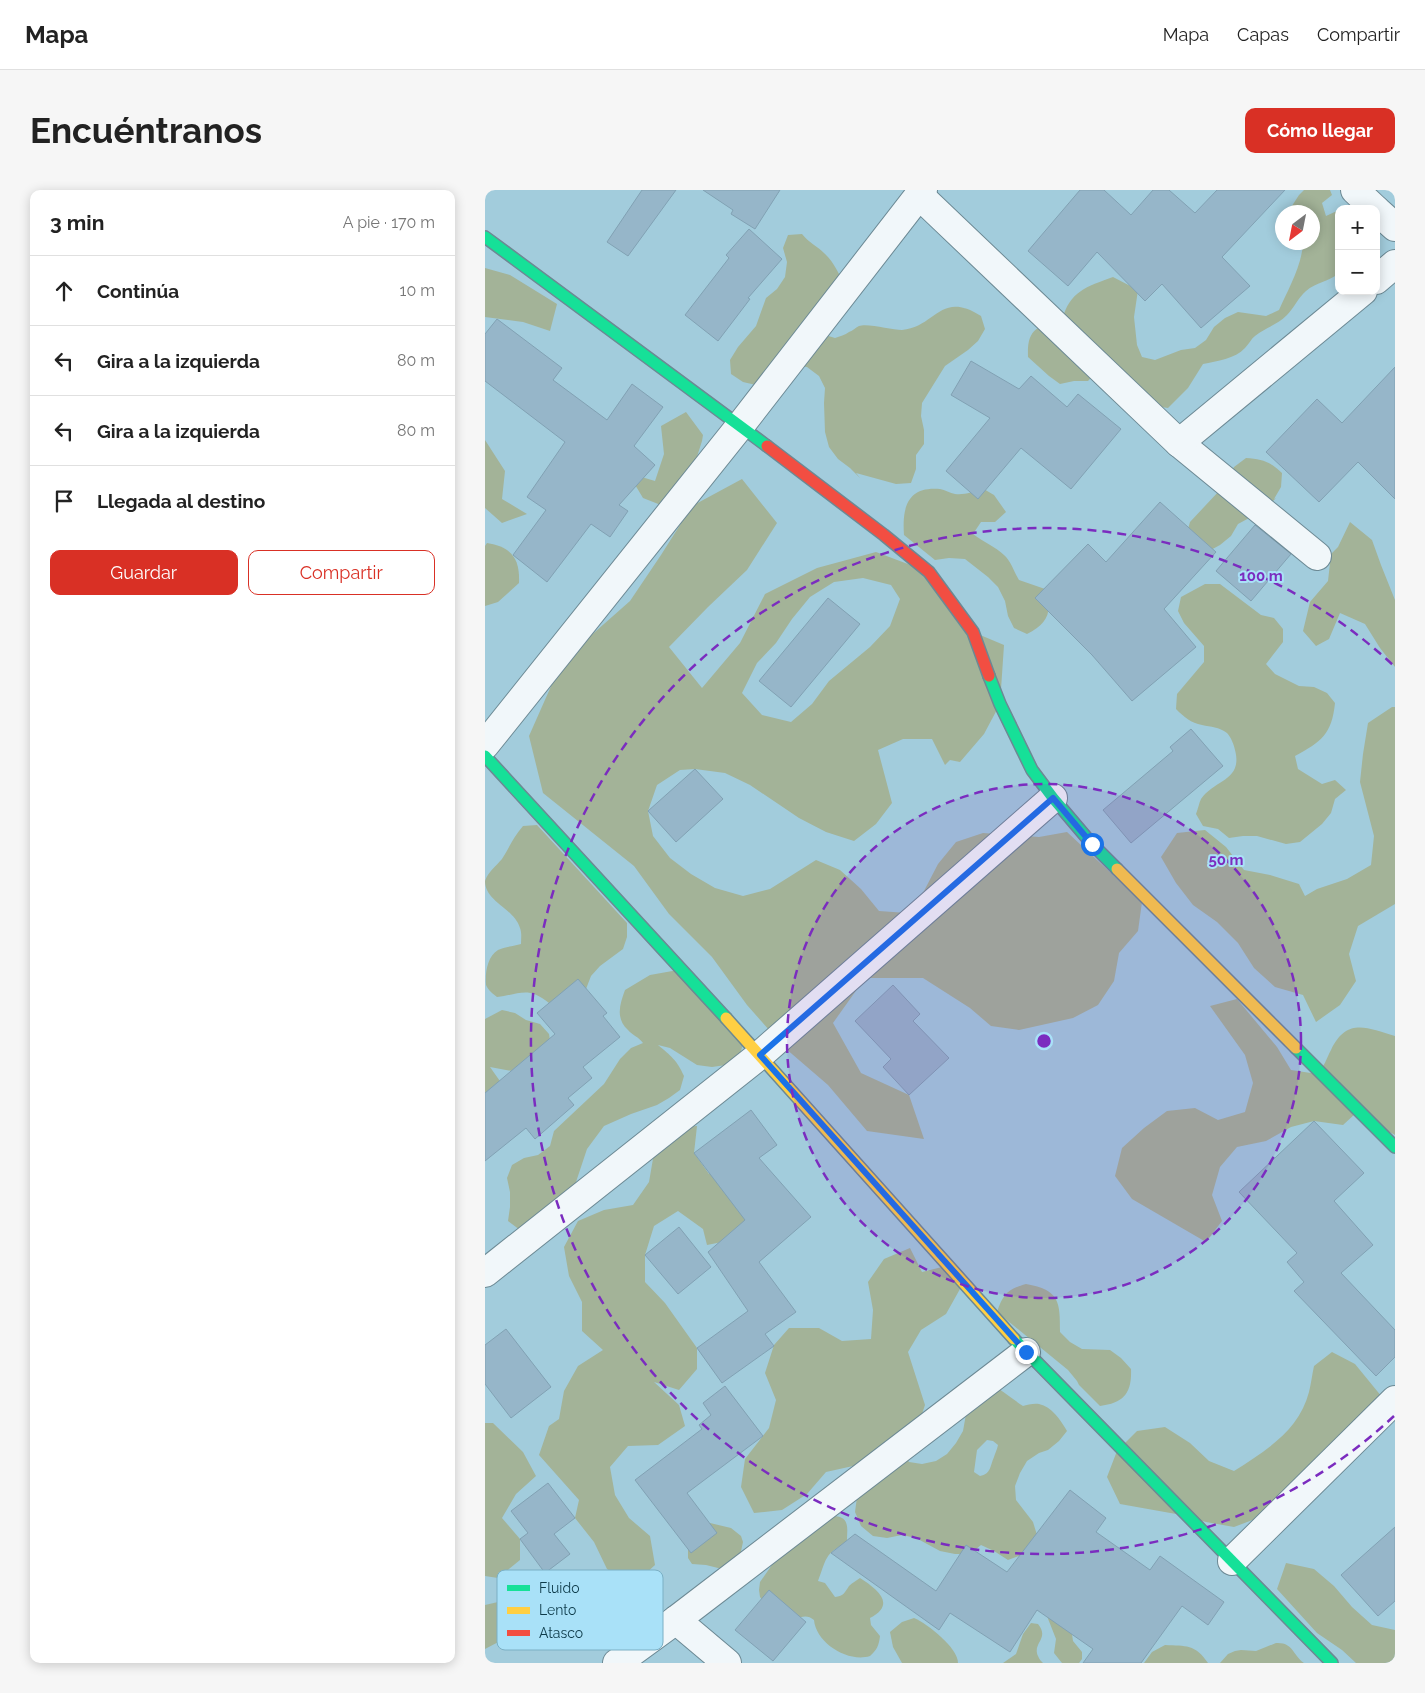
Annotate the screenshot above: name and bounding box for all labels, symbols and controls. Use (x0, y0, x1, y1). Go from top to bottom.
text: Mapa (25, 20, 88, 49)
text: Mapa (1163, 24, 1209, 45)
text: Capas (1237, 24, 1289, 45)
text: Compartir (1317, 24, 1400, 45)
button: Cómo llegar (1245, 108, 1395, 153)
text: Encuéntranos (30, 110, 262, 151)
north arrow (1275, 205, 1320, 250)
map controls (1335, 205, 1380, 295)
button: + (1335, 205, 1380, 250)
text: 3 min (50, 210, 104, 235)
text: A pie · 170 m (343, 213, 435, 232)
button: − (1335, 250, 1380, 295)
icon: ahead (50, 277, 78, 305)
text: Continúa (97, 280, 179, 302)
text: 10 m (400, 281, 435, 300)
icon: left (50, 347, 78, 375)
text: Gira a la izquierda (97, 350, 260, 372)
text: 80 m (397, 351, 435, 370)
icon: left (50, 417, 78, 445)
text: Gira a la izquierda (97, 420, 260, 442)
text: 80 m (397, 421, 435, 440)
icon: arrive (50, 487, 78, 515)
text: Llegada al destino (97, 490, 265, 512)
button: Guardar (50, 550, 238, 595)
button: Compartir (248, 550, 435, 595)
text: 100 m (1239, 567, 1283, 585)
route start (1081, 833, 1104, 856)
text: 50 m (1208, 851, 1244, 869)
centre of rings (1035, 1032, 1053, 1050)
route end (1015, 1341, 1038, 1364)
legend (497, 1570, 663, 1650)
text: Fluido (539, 1580, 579, 1596)
text: Lento (539, 1602, 576, 1618)
text: Atasco (539, 1625, 583, 1641)

